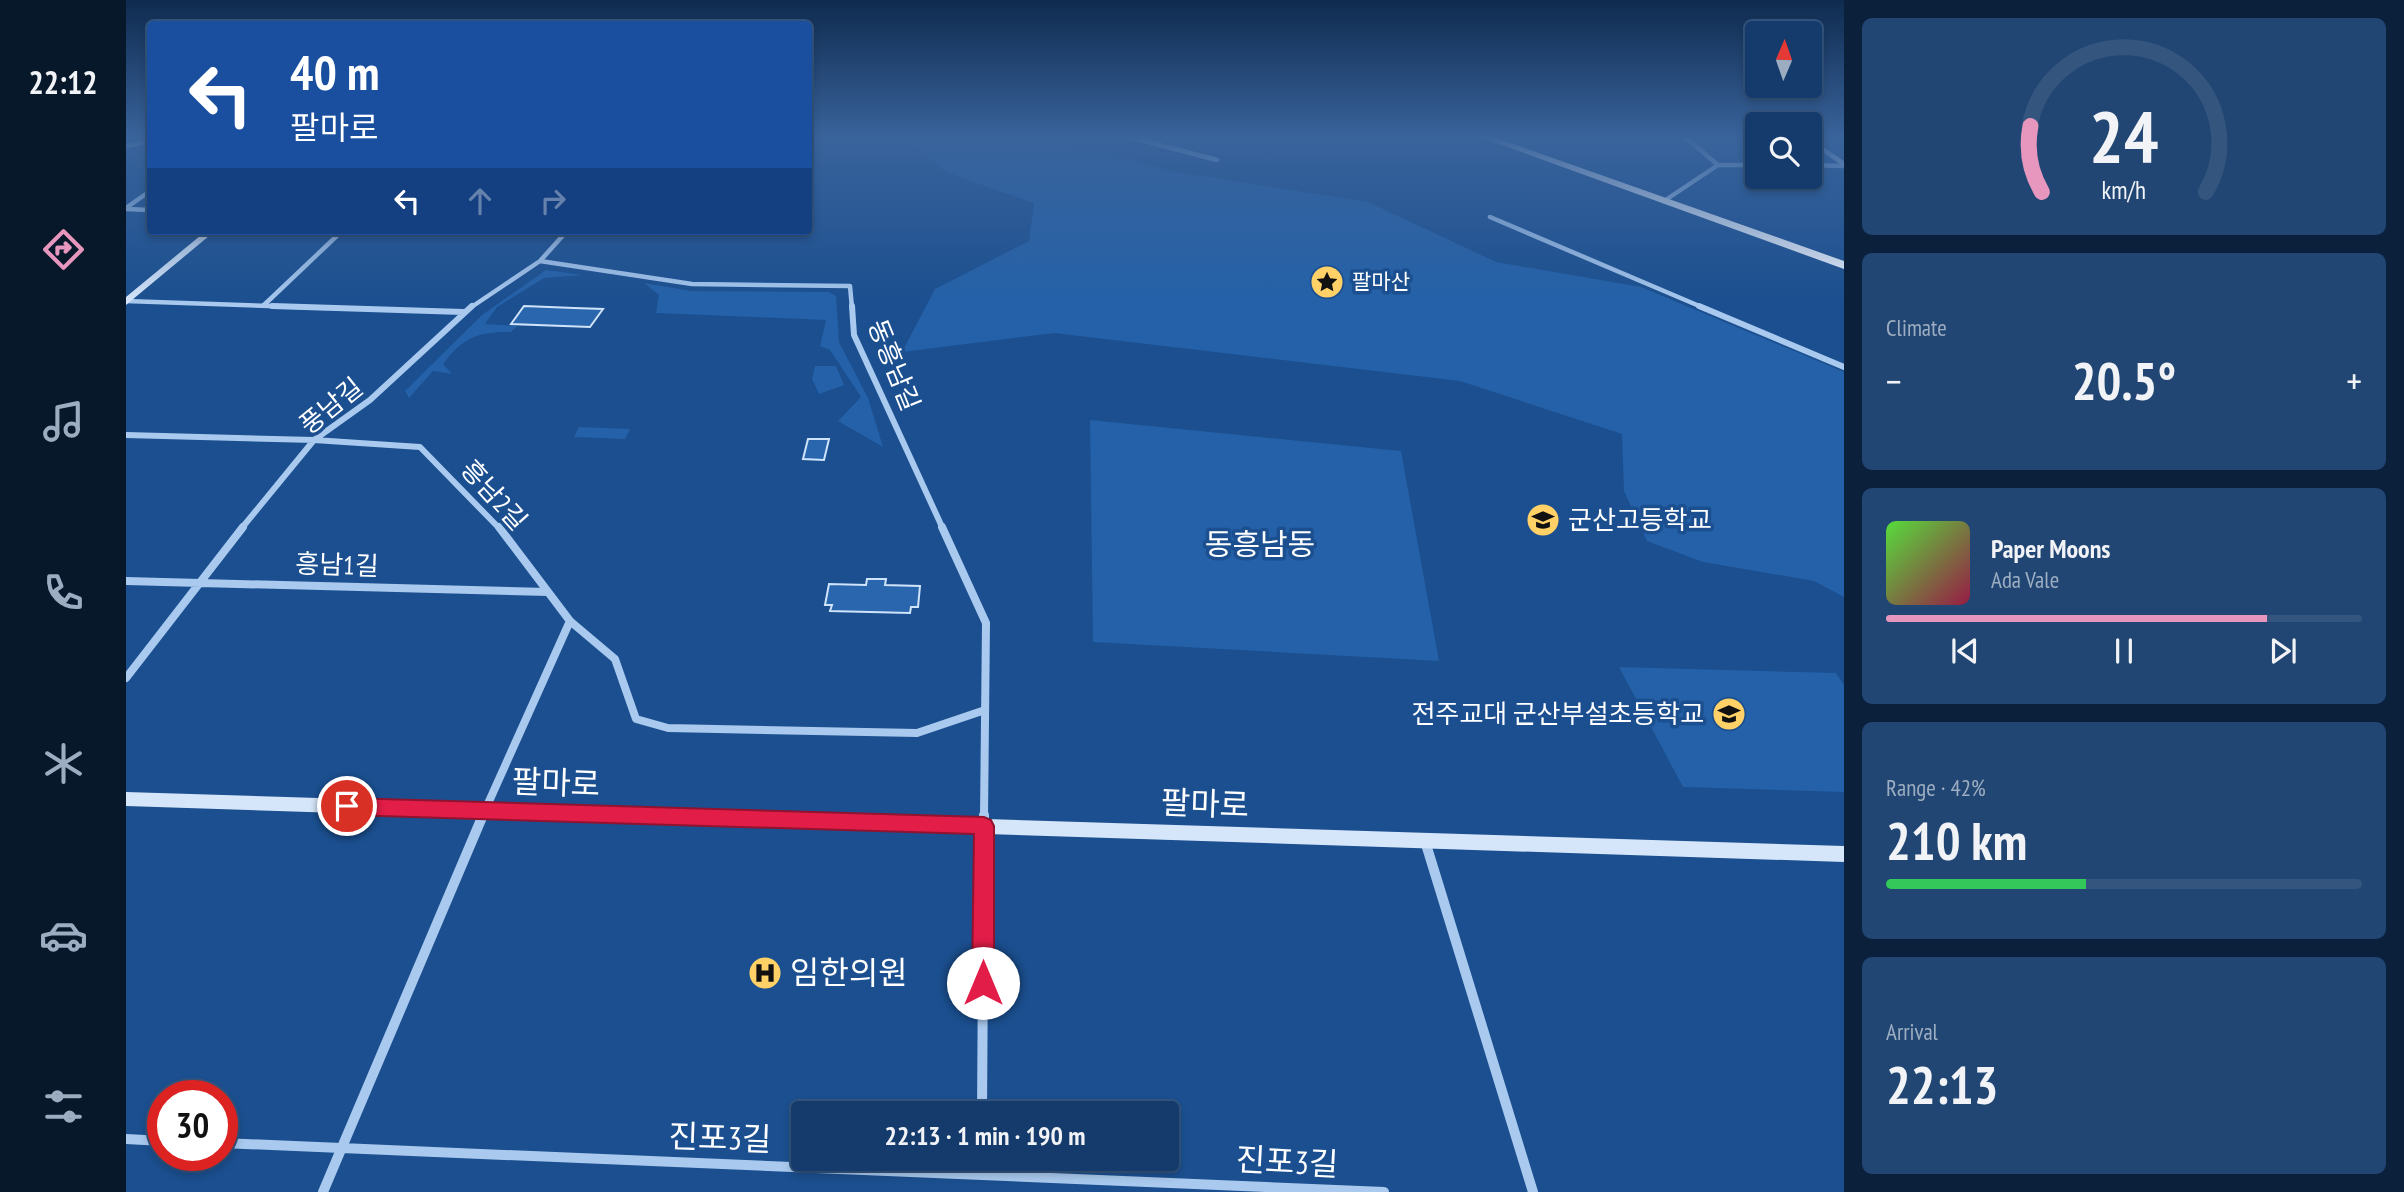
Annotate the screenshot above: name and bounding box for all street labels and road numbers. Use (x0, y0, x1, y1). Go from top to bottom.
street label: 동흥남길 (861, 314, 928, 415)
street label: 풍남길 (292, 370, 369, 441)
street label: 흥남2길 (454, 453, 535, 537)
street label: 흥남1길 (295, 547, 379, 582)
street label: 팔마로 (511, 759, 601, 805)
street label: 팔마로 (1160, 780, 1250, 826)
street label: 진포3길 (668, 1114, 772, 1160)
street label: 진포3길 (1235, 1137, 1339, 1185)

